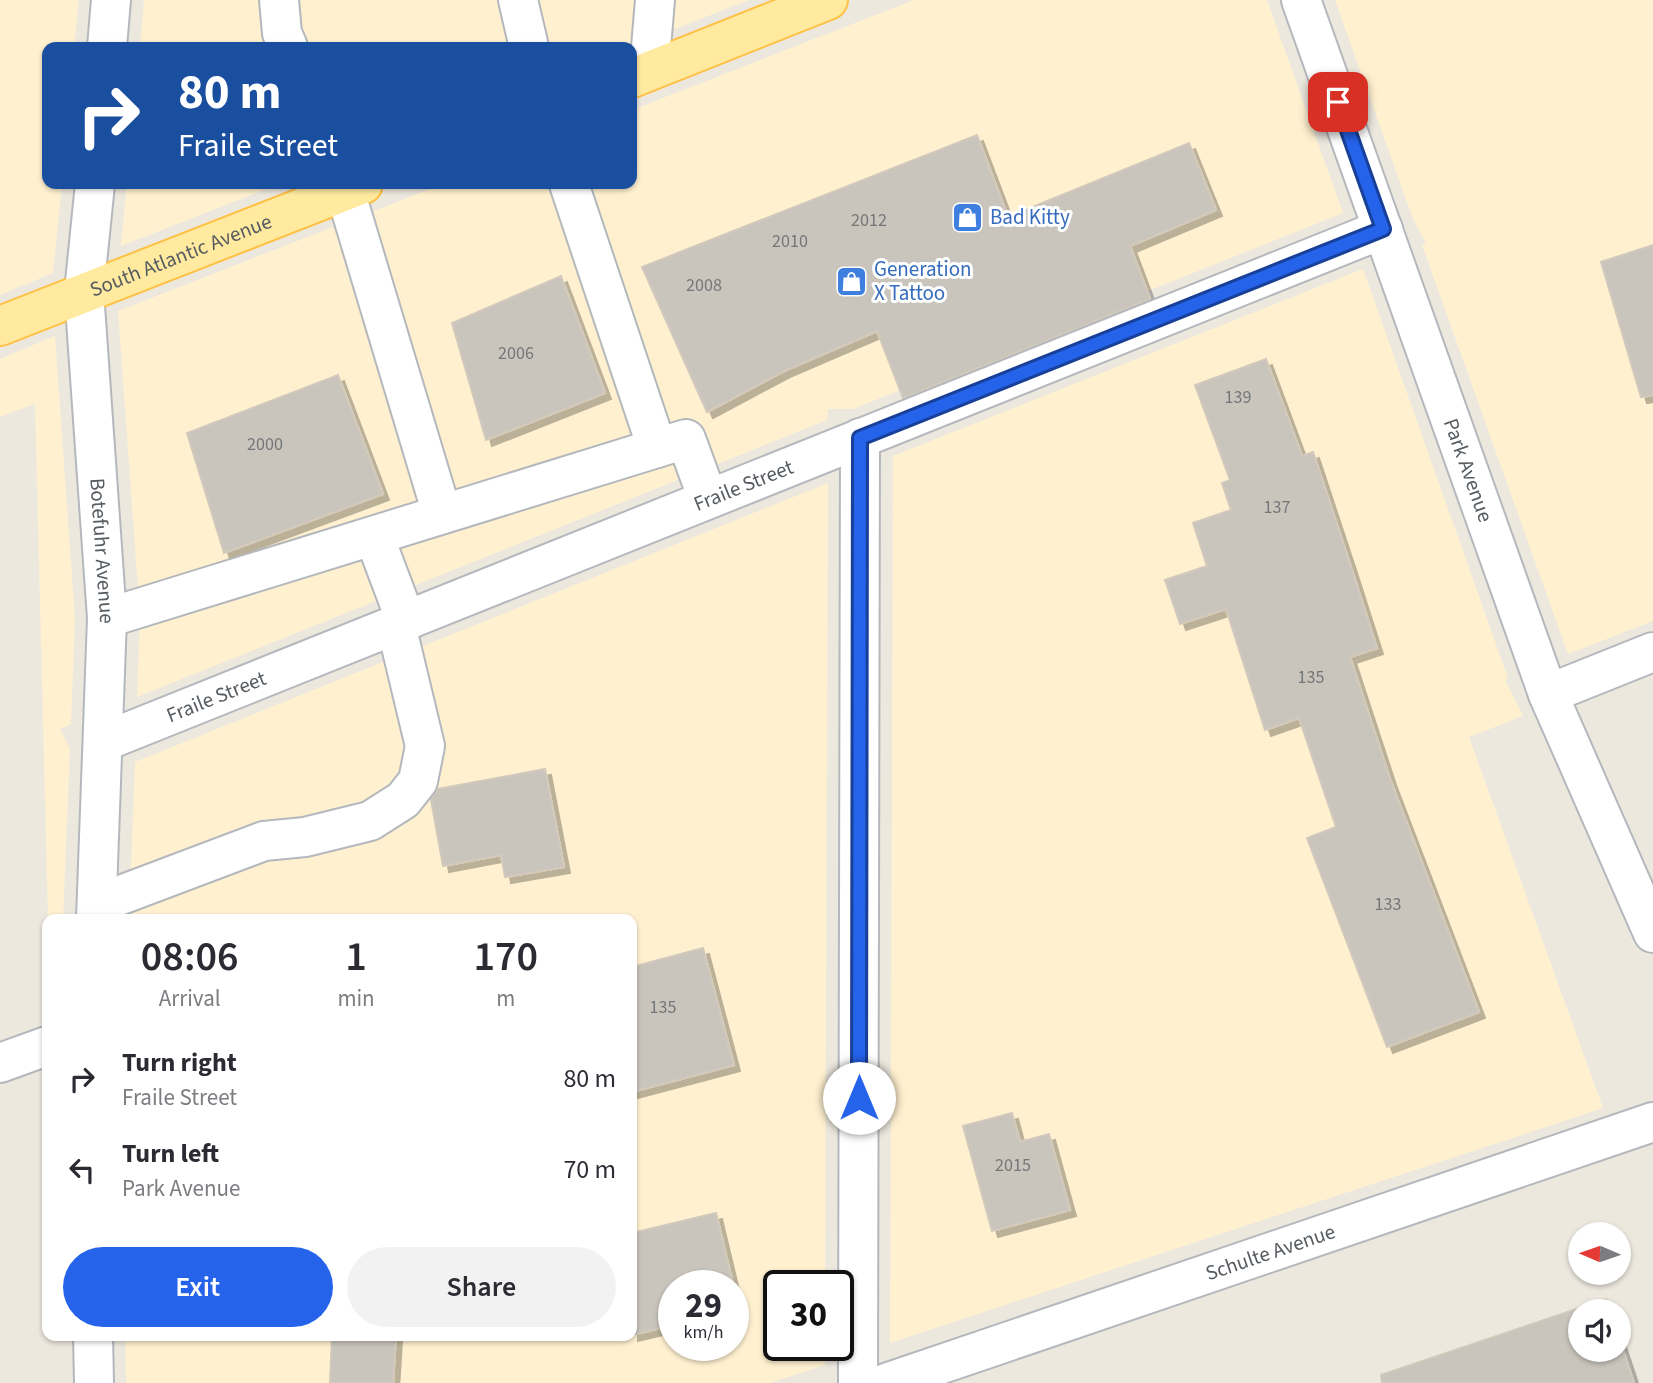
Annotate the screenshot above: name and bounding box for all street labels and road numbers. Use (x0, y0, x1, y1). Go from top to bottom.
street label: South Atlantic Avenue (85, 206, 276, 305)
street label: Park Avenue (1436, 414, 1501, 526)
street label: Fraile Street (689, 452, 798, 519)
street label: Botefuhr Avenue (82, 477, 122, 624)
street label: Fraile Street (162, 663, 271, 730)
street label: Schulte Avenue (1202, 1216, 1339, 1288)

